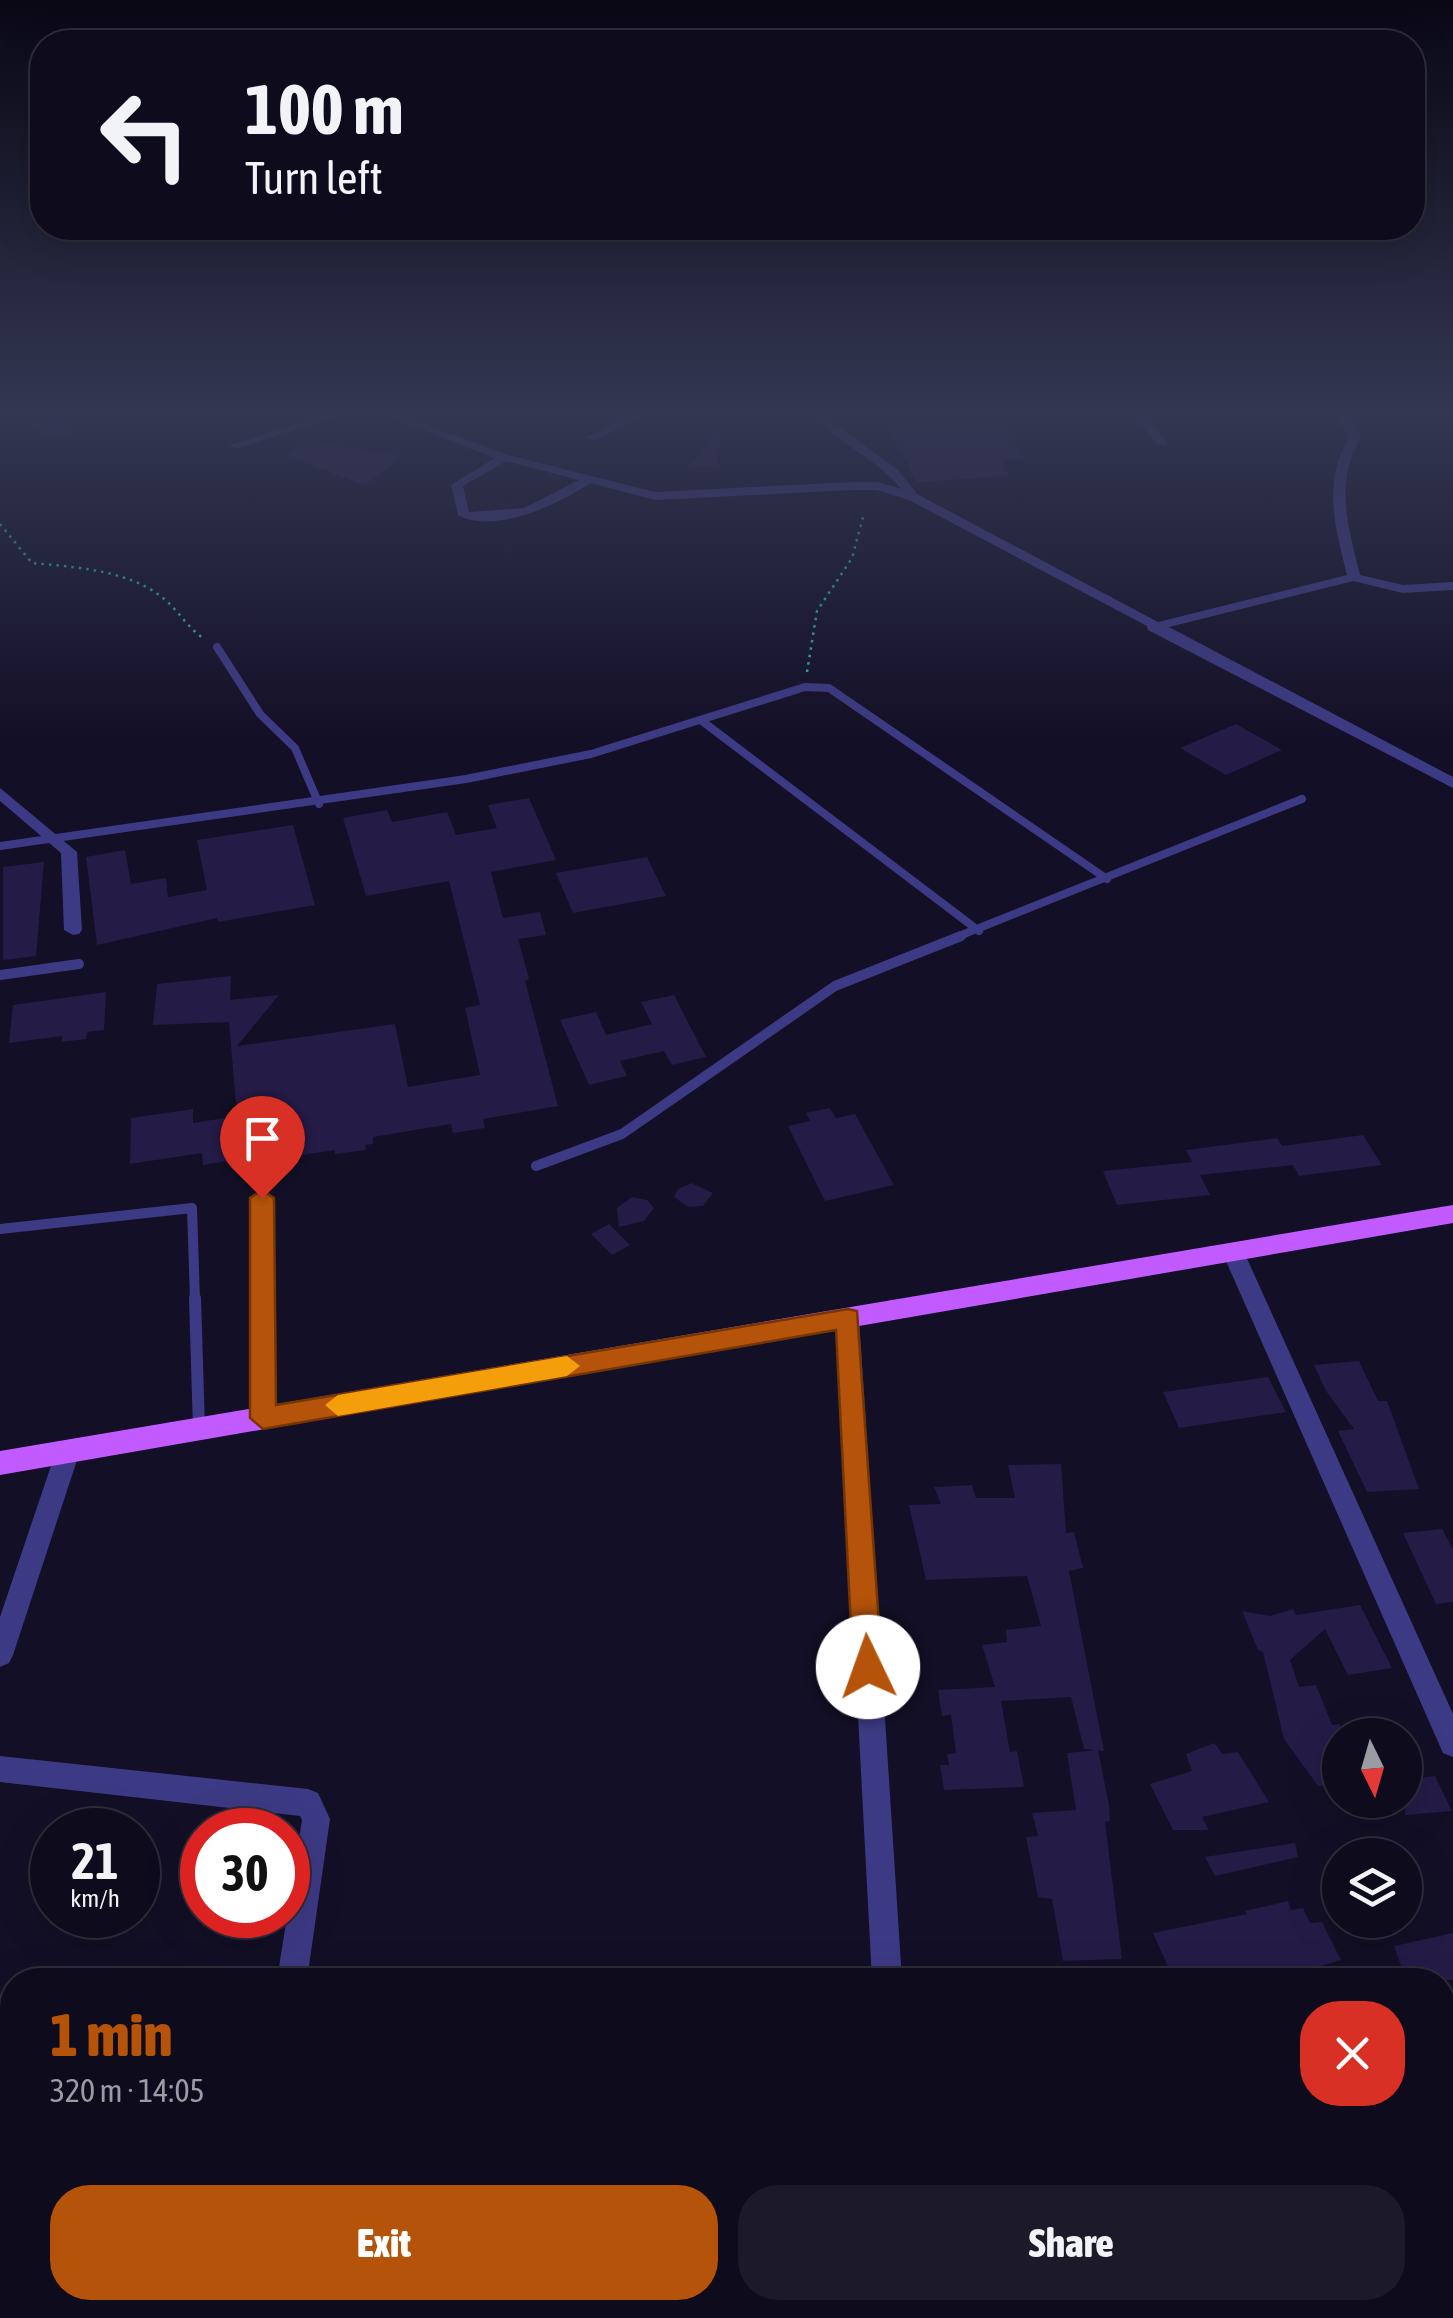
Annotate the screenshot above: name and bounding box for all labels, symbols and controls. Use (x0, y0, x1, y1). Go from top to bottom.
text: 100 m (245, 69, 404, 149)
icon: left (80, 70, 210, 200)
text: Turn left (245, 152, 383, 204)
pin (220, 1096, 305, 1199)
icon: arrive (235, 1111, 290, 1166)
position arrow (816, 1615, 920, 1719)
north arrow (1322, 1718, 1422, 1818)
map controls (1322, 1718, 1422, 1938)
speed limit sign: 30 (180, 1808, 310, 1938)
text: 21 (71, 1832, 118, 1890)
button: layers (1322, 1838, 1422, 1938)
text: km/h (70, 1884, 120, 1912)
text: 1 min (50, 2000, 173, 2069)
button: close (1300, 2001, 1405, 2106)
text: 320 m · 14:05 (50, 2072, 205, 2109)
button: Exit (50, 2185, 718, 2300)
button: Share (738, 2185, 1405, 2300)

